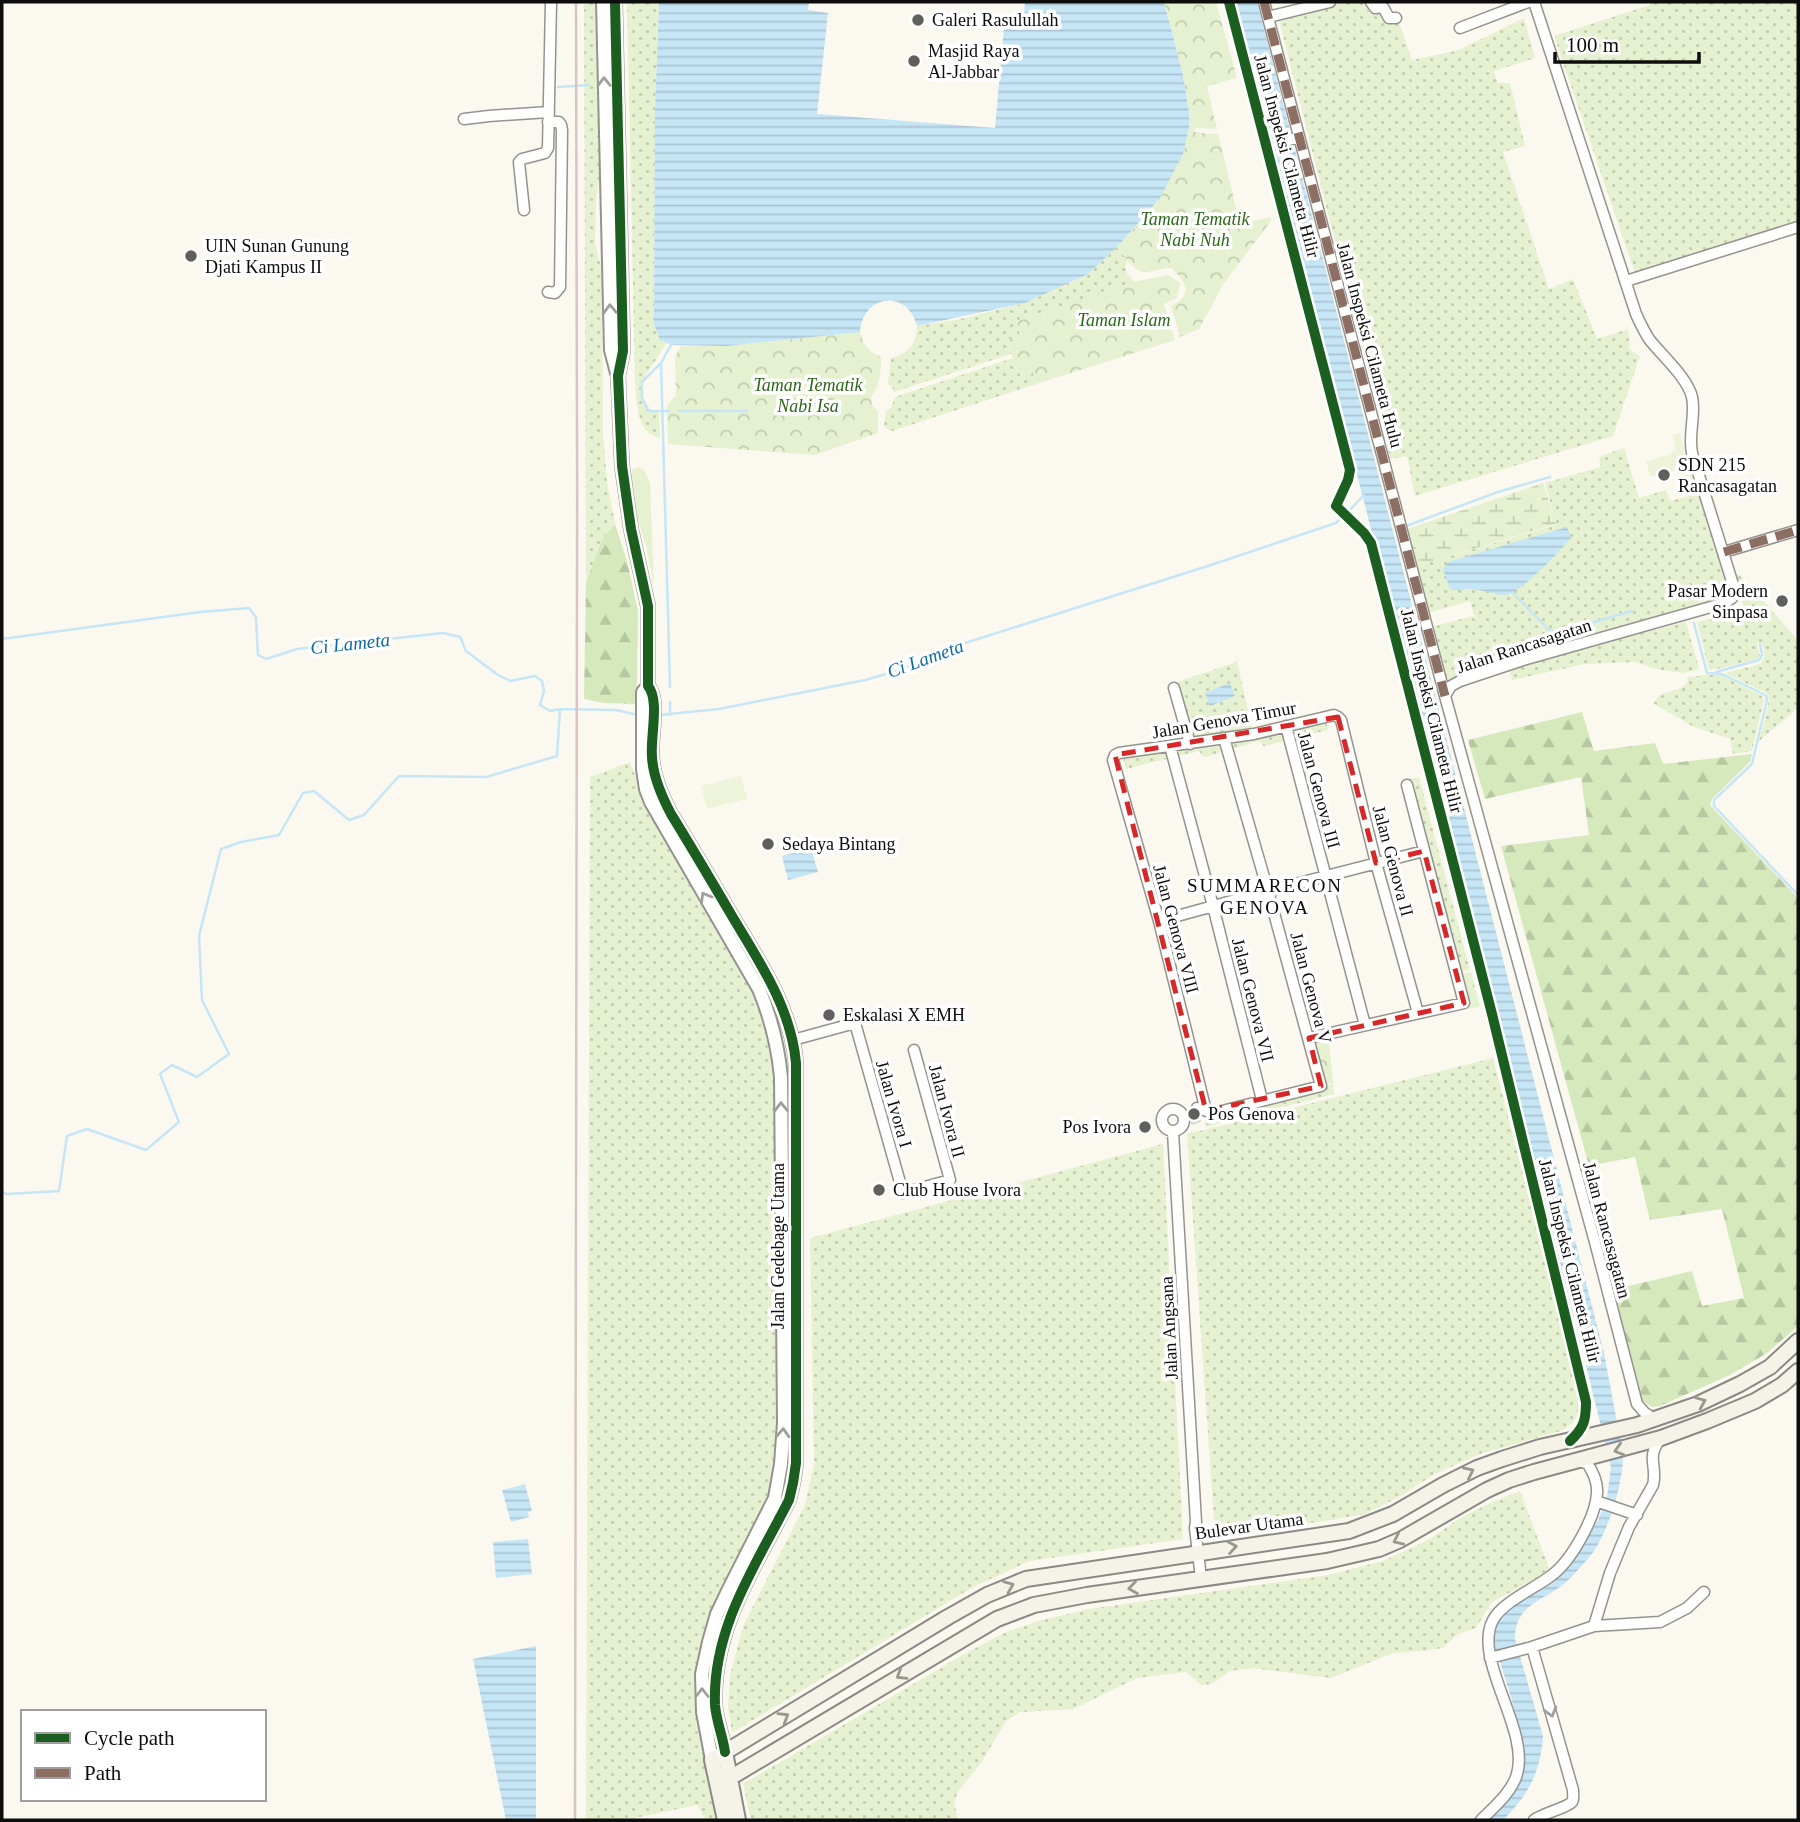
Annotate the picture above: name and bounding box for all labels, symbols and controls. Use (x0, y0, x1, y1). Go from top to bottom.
place label: Galeri Rasulullah (932, 10, 1058, 30)
marker: Galeri Rasulullah (910, 12, 926, 28)
scale bar (1555, 21, 1699, 65)
text: 100 m (1566, 33, 1619, 57)
place label: Masjid Raya Al-Jabbar (928, 41, 1020, 82)
street label: Jalan Inspeksi Cilameta Hilir (1250, 52, 1324, 260)
marker: Masjid Raya Al-Jabbar (906, 53, 922, 69)
one-way arrow (596, 76, 612, 86)
park label: Taman Tematik Nabi Nuh (1140, 209, 1251, 250)
place label: UIN Sunan Gunung Djati Kampus II (205, 236, 349, 277)
street label: Jalan Inspeksi Cilameta Hulu (1333, 240, 1407, 450)
marker: UIN Sunan Gunung Djati Kampus II (183, 248, 199, 264)
one-way arrow (602, 303, 617, 314)
park label: Taman Islam (1078, 310, 1170, 330)
park label: Taman Tematik Nabi Isa (753, 375, 864, 416)
place label: SDN 215 Rancasagatan (1678, 455, 1777, 496)
marker: SDN 215 Rancasagatan (1656, 467, 1672, 483)
place label: Pasar Modern Sinpasa (1668, 581, 1768, 622)
marker: Pasar Modern Sinpasa (1774, 593, 1790, 609)
street label: Jalan Inspeksi Cilameta Hilir (1397, 607, 1467, 815)
street label: Jalan Rancasagatan (1454, 615, 1594, 677)
water label: Ci Lameta (309, 629, 391, 658)
water label: Ci Lameta (884, 635, 966, 682)
street label: Jalan Genova Timur (1150, 697, 1298, 743)
street label: Jalan Genova III (1294, 729, 1344, 851)
street label: Jalan Genova II (1369, 803, 1417, 919)
place label: Sedaya Bintang (782, 834, 895, 854)
marker: Sedaya Bintang (760, 836, 776, 852)
street label: Jalan Genova VIII (1149, 862, 1203, 996)
district label: SUMMARECON GENOVA (1187, 875, 1343, 918)
one-way arrow (701, 892, 714, 905)
street label: Jalan Genova V (1287, 930, 1335, 1046)
street label: Jalan Genova VII (1228, 936, 1278, 1064)
place label: Eskalasi X EMH (843, 1005, 965, 1025)
marker: Eskalasi X EMH (821, 1007, 837, 1023)
street label: Jalan Ivora I (872, 1058, 916, 1150)
street label: Jalan Ivora II (925, 1062, 969, 1160)
one-way arrow (773, 1102, 789, 1112)
place label: Pos Genova (1208, 1104, 1295, 1124)
marker: Pos Genova (1186, 1106, 1202, 1122)
place label: Pos Ivora (1063, 1117, 1131, 1137)
marker: Pos Ivora (1137, 1119, 1153, 1135)
street label: Jalan Inspeksi Cilameta Hilir (1535, 1157, 1605, 1365)
street label: Jalan Rancasagatan (1579, 1160, 1635, 1300)
street label: Jalan Gedebage Utama (768, 1163, 788, 1329)
place label: Club House Ivora (893, 1180, 1021, 1200)
marker: Club House Ivora (871, 1182, 887, 1198)
street label: Jalan Angsana (1156, 1276, 1182, 1380)
one-way arrow (1694, 1396, 1706, 1410)
one-way arrow (776, 1427, 791, 1438)
one-way arrow (1613, 1442, 1625, 1456)
one-way arrow (1462, 1466, 1474, 1480)
street label: Bulevar Utama (1193, 1508, 1305, 1544)
one-way arrow (1393, 1532, 1405, 1546)
one-way arrow (1227, 1540, 1238, 1555)
one-way arrow (1128, 1580, 1139, 1595)
one-way arrow (1002, 1581, 1014, 1595)
one-way arrow (896, 1667, 909, 1680)
one-way arrow (695, 1687, 710, 1698)
one-way arrow (1542, 1706, 1557, 1718)
legend (21, 1710, 266, 1801)
one-way arrow (776, 1712, 789, 1725)
text: Cycle path (84, 1726, 175, 1750)
text: Path (84, 1761, 122, 1785)

